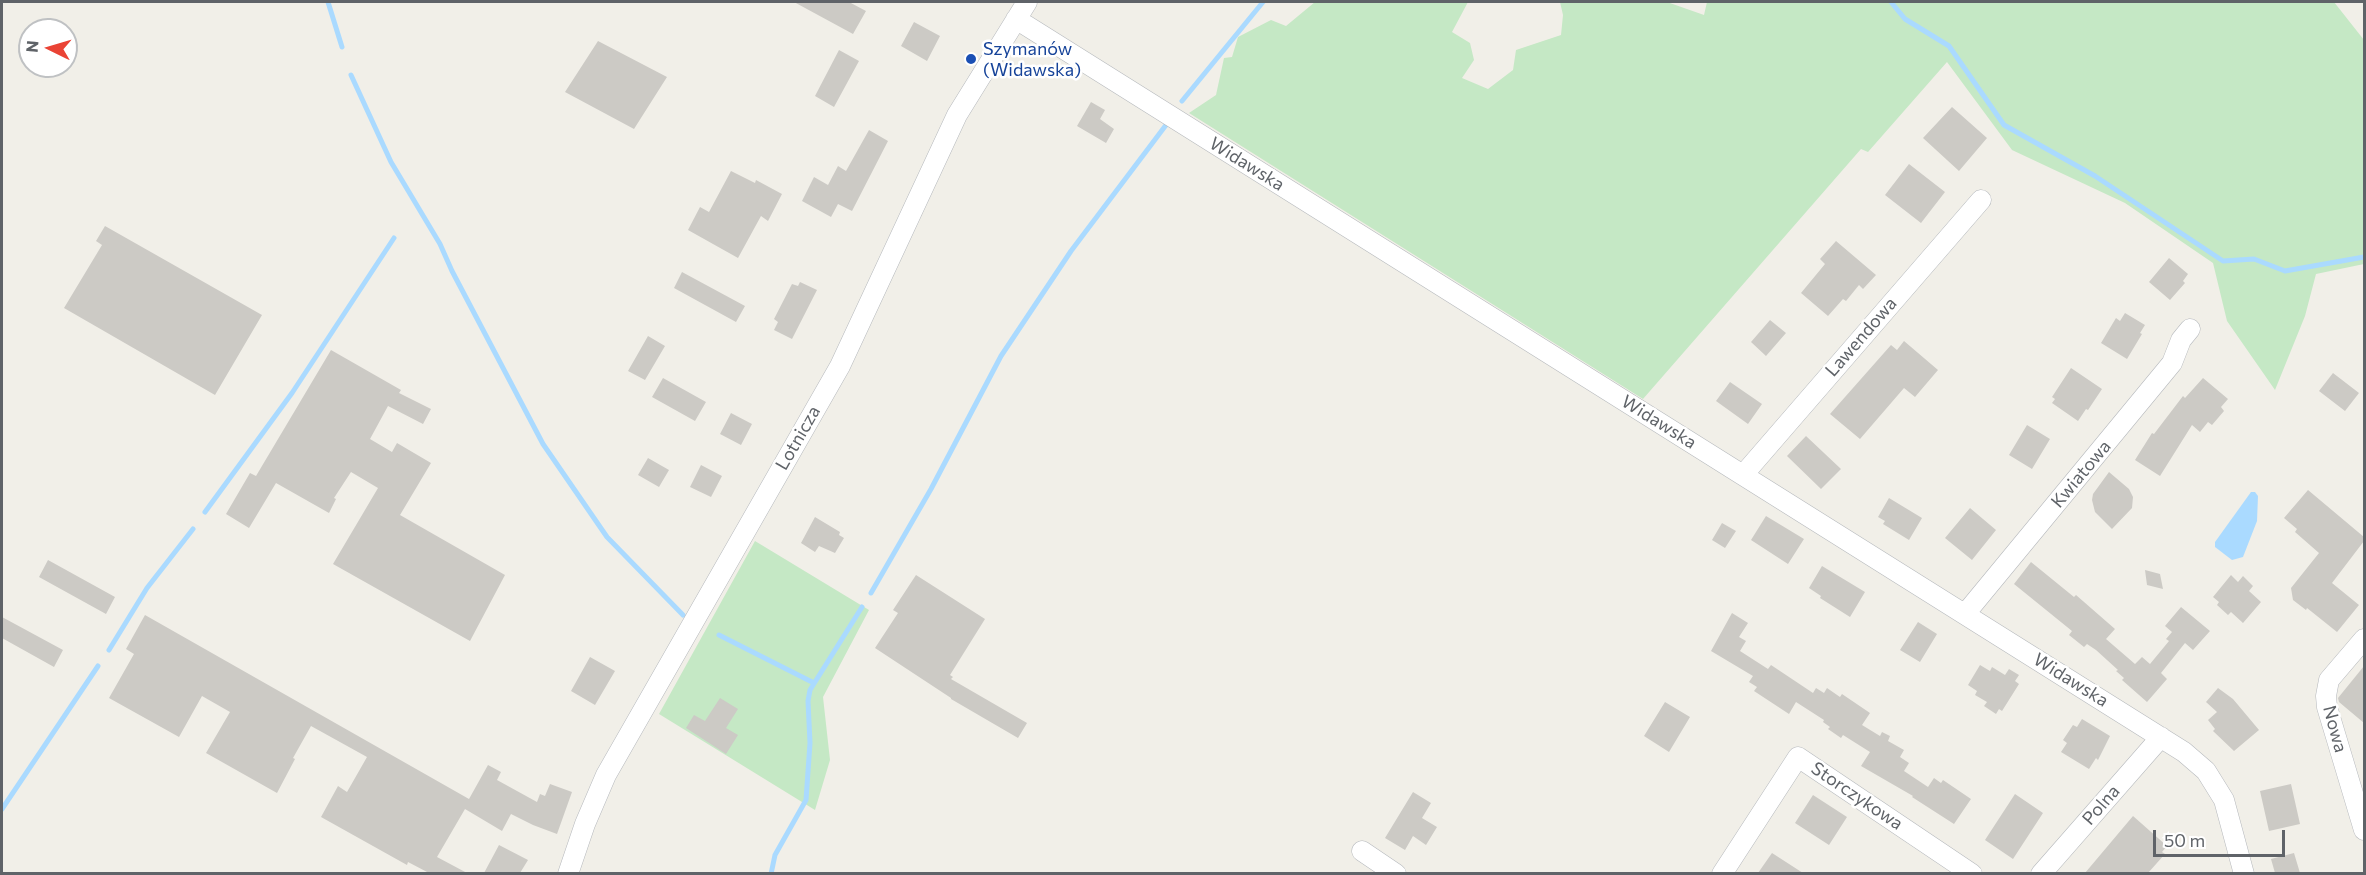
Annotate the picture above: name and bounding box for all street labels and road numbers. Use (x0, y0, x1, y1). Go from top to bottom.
street label: Widawska (1206, 133, 1288, 195)
street label: Lawendowa (1821, 293, 1901, 381)
street label: Widawska (1618, 391, 1700, 453)
street label: Lotnicza (771, 402, 825, 474)
street label: Kwiatowa (2047, 436, 2115, 512)
street label: Widawska (2030, 649, 2112, 711)
street label: Nowa (2318, 703, 2352, 755)
street label: Storczykowa (1807, 757, 1907, 835)
street label: Polna (2078, 781, 2124, 829)

